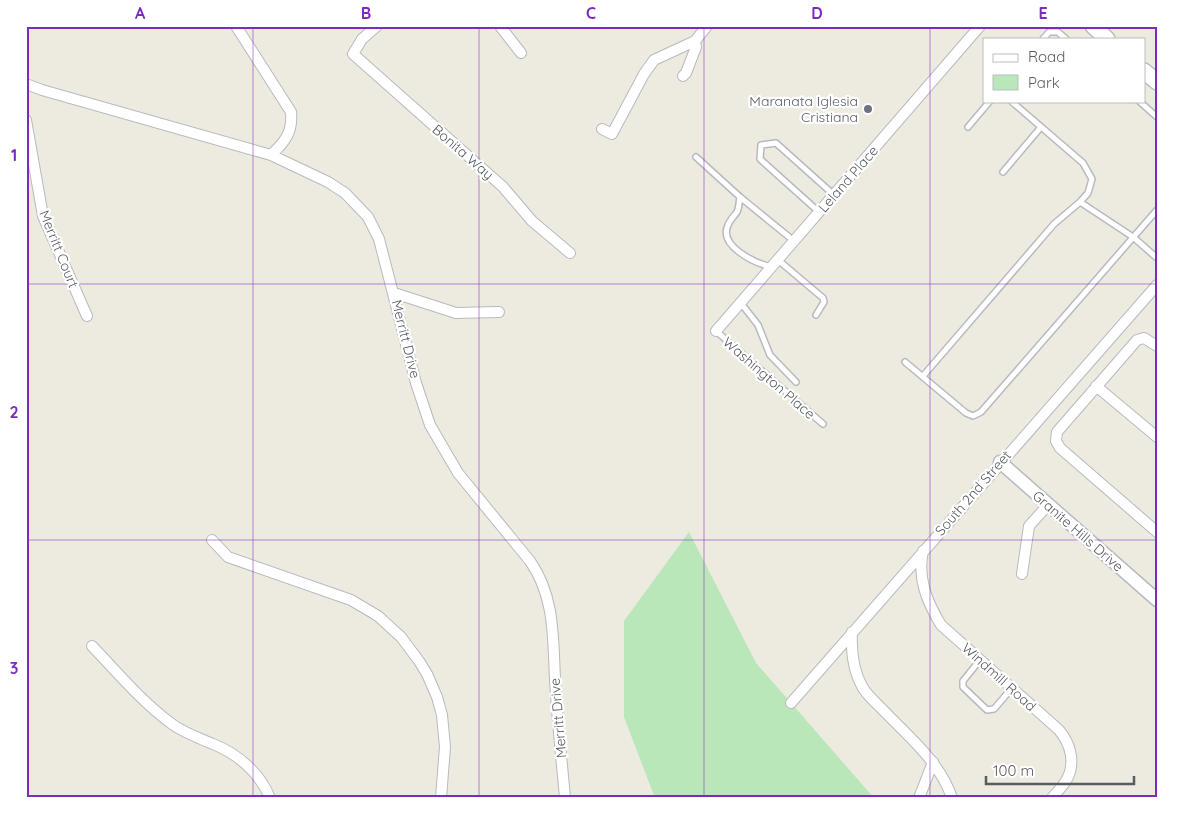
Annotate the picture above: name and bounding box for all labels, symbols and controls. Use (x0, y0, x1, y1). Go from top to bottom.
text: A (135, 3, 146, 23)
text: B (361, 3, 371, 23)
text: C (586, 3, 596, 23)
text: D (811, 3, 823, 23)
text: E (1038, 3, 1048, 23)
legend (983, 38, 1146, 102)
text: Road (1028, 47, 1065, 66)
text: Park (1028, 73, 1060, 92)
place label: Maranata Iglesia Cristiana (749, 92, 858, 126)
marker: Maranata Iglesia Cristiana (862, 103, 874, 115)
street label: Bonita Way (429, 120, 497, 184)
street label: Leland Place (814, 142, 882, 216)
text: 1 (11, 145, 17, 165)
street label: Merritt Court (35, 207, 83, 291)
street label: Merritt Drive (388, 298, 424, 380)
street label: Washington Place (719, 333, 819, 423)
text: 2 (9, 402, 19, 422)
street label: South 2nd Street (931, 446, 1015, 539)
street label: Granite Hills Drive (1029, 487, 1127, 575)
street label: Windmill Road (958, 639, 1040, 715)
text: 3 (10, 658, 18, 678)
street label: Merritt Drive (546, 677, 570, 759)
scale bar (986, 754, 1133, 786)
text: 100 m (993, 761, 1034, 780)

